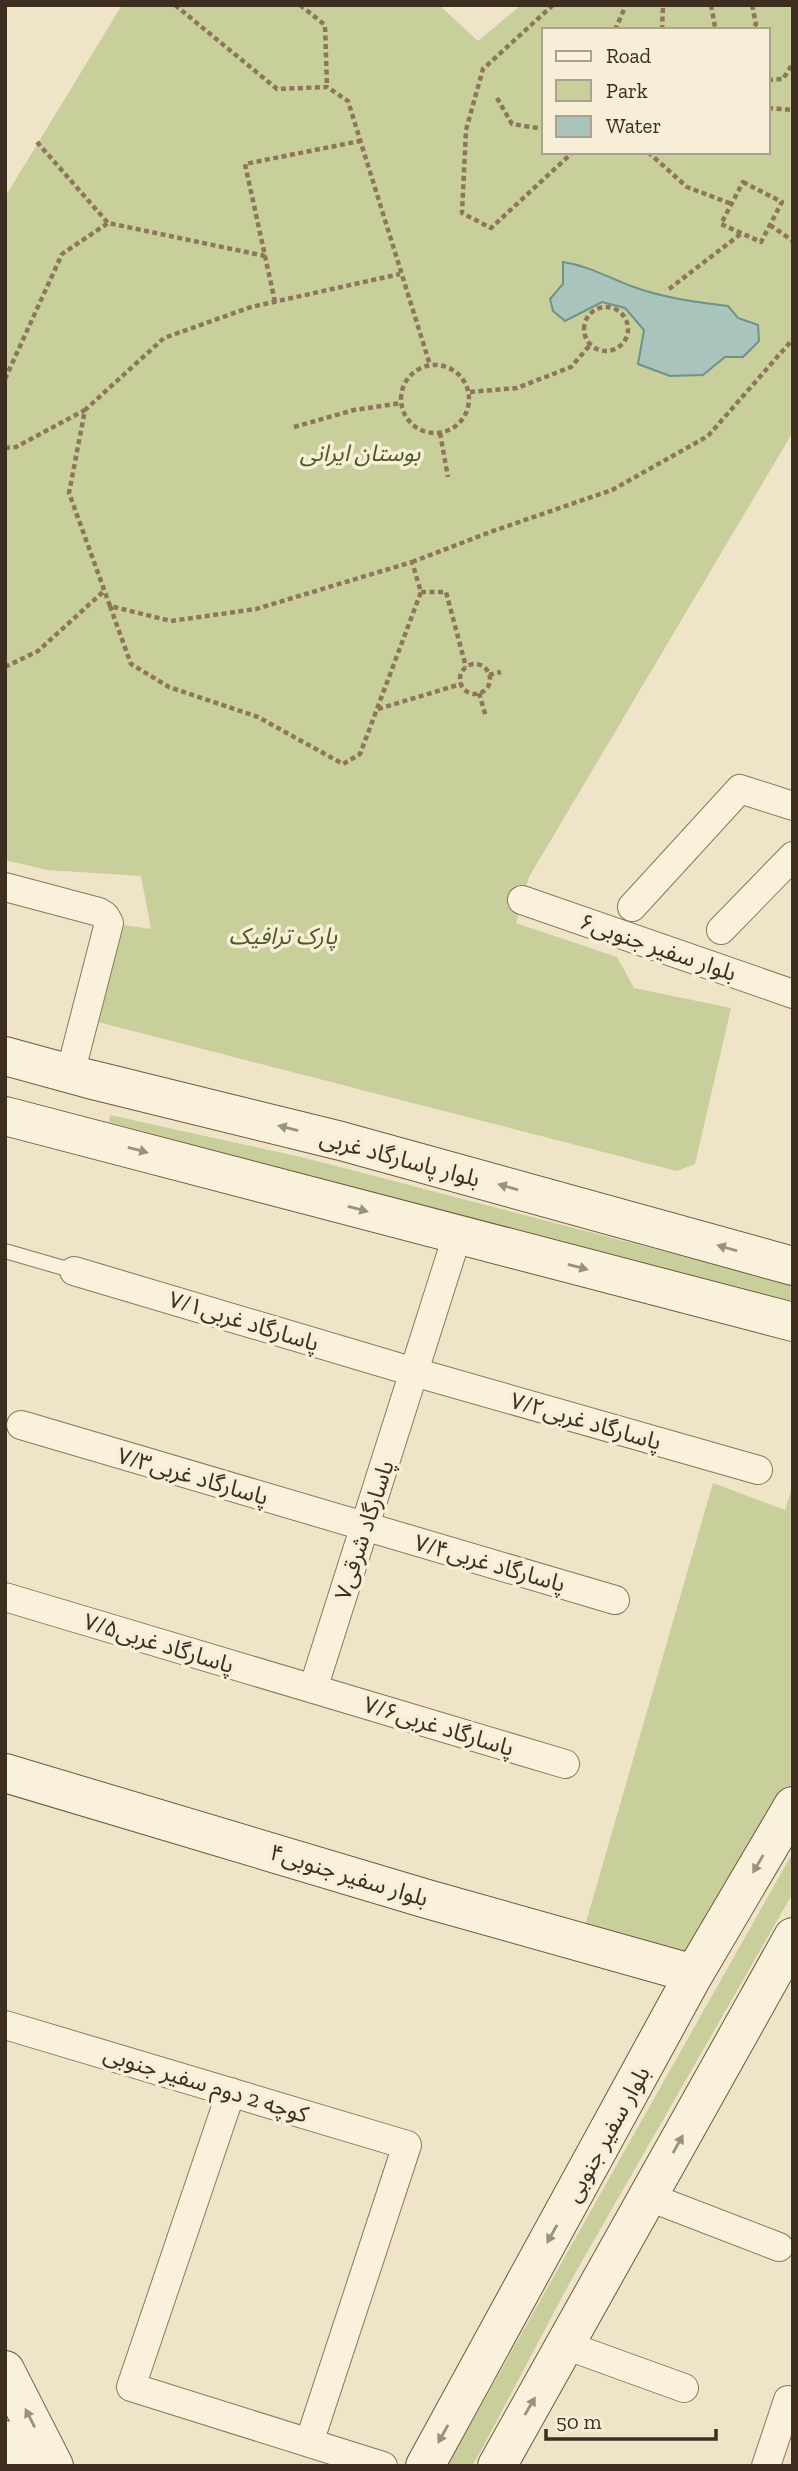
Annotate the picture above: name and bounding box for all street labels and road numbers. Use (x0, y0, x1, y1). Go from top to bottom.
street label: بلوار سفیر جنوبی۶ (576, 907, 740, 987)
street label: بلوار پاسارگاد غربی (317, 1123, 483, 1194)
street label: پاسارگاد غربی۷/۱ (165, 1285, 322, 1358)
street label: پاسارگاد غربی۷/۲ (507, 1386, 665, 1457)
street label: پاسارگاد غربی۷/۳ (114, 1441, 272, 1512)
street label: پاسارگاد شرقی۷ (328, 1457, 401, 1604)
street label: پاسارگاد غربی۷/۴ (411, 1528, 569, 1599)
street label: پاسارگاد غربی۷/۵ (80, 1607, 237, 1680)
street label: پاسارگاد غربی۷/۶ (360, 1690, 517, 1763)
street label: بلوار سفیر جنوبی۴ (267, 1838, 431, 1912)
street label: کوچه 2 دوم سفیر جنوبی (99, 2040, 312, 2132)
street label: بلوار سفیر جنوبی (558, 2061, 656, 2207)

